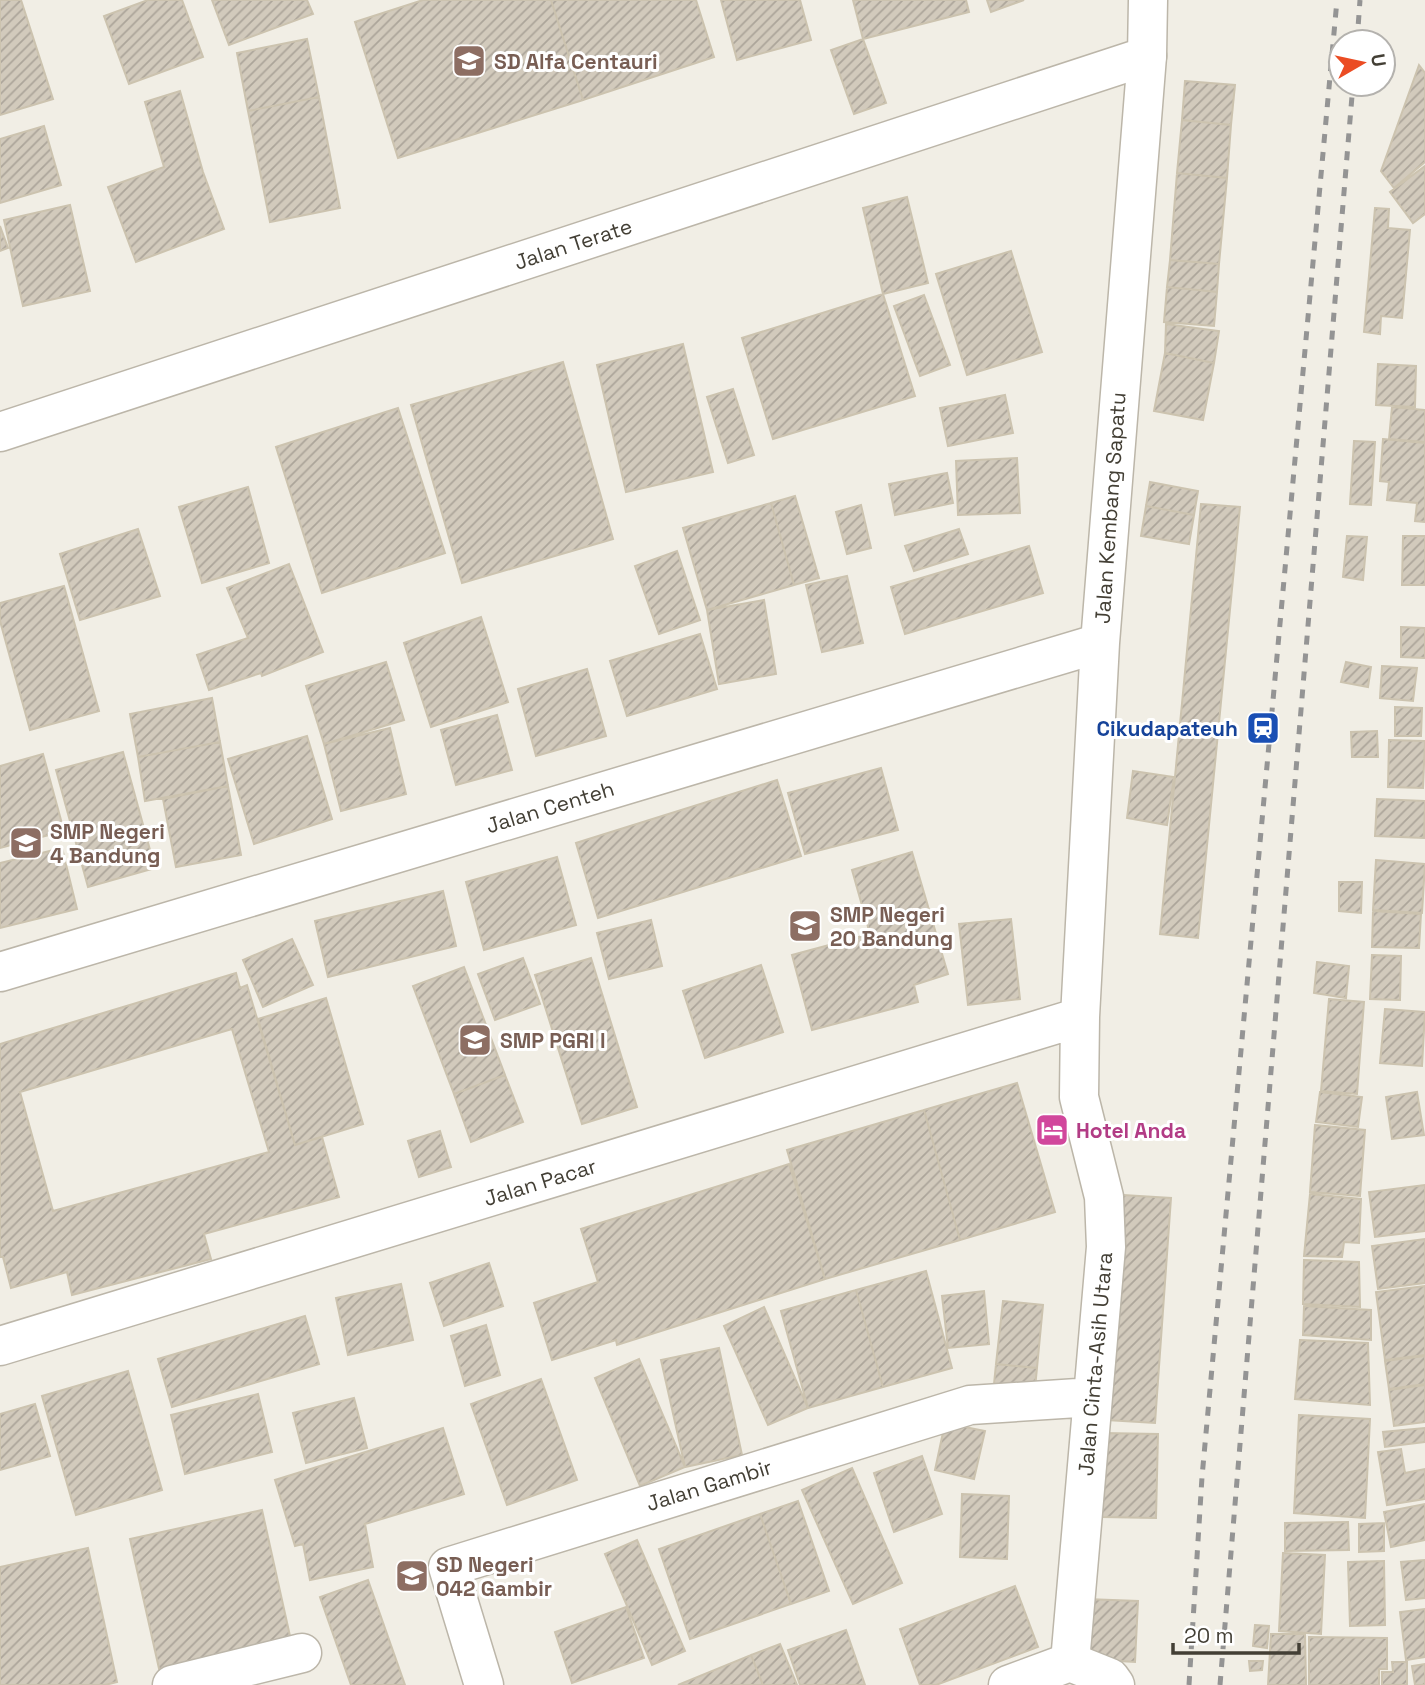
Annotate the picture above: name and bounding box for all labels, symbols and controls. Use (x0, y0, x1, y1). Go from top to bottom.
north arrow (1327, 28, 1397, 98)
school or university icon: SD Alfa Centauri (450, 42, 488, 80)
place label: SD Alfa Centauri (494, 48, 658, 75)
text: U (1365, 52, 1392, 69)
street label: Jalan Terate (511, 212, 635, 276)
street label: Jalan Kembang Sapatu (1088, 391, 1132, 625)
station icon: Cikudapateuh (1244, 709, 1282, 747)
place label: Cikudapateuh (1097, 715, 1238, 742)
street label: Jalan Centeh (483, 775, 617, 839)
place label: SMP Negeri 4 Bandung (50, 818, 165, 869)
school or university icon: SMP Negeri 4 Bandung (7, 824, 45, 862)
place label: SMP Negeri 20 Bandung (830, 901, 953, 952)
school or university icon: SMP Negeri 20 Bandung (786, 907, 824, 945)
school or university icon: SMP PGRI I (456, 1021, 494, 1059)
place label: SMP PGRI I (500, 1027, 606, 1054)
hotel icon: Hotel Anda (1033, 1111, 1071, 1149)
place label: Hotel Anda (1076, 1117, 1186, 1144)
street label: Jalan Pacar (480, 1152, 600, 1212)
street label: Jalan Cinta-Asih Utara (1072, 1251, 1118, 1477)
street label: Jalan Gambir (643, 1453, 775, 1517)
place label: SD Negeri 042 Gambir (436, 1551, 552, 1602)
school or university icon: SD Negeri 042 Gambir (393, 1557, 431, 1595)
scale bar (1173, 1612, 1299, 1656)
text: 20 m (1184, 1622, 1234, 1649)

